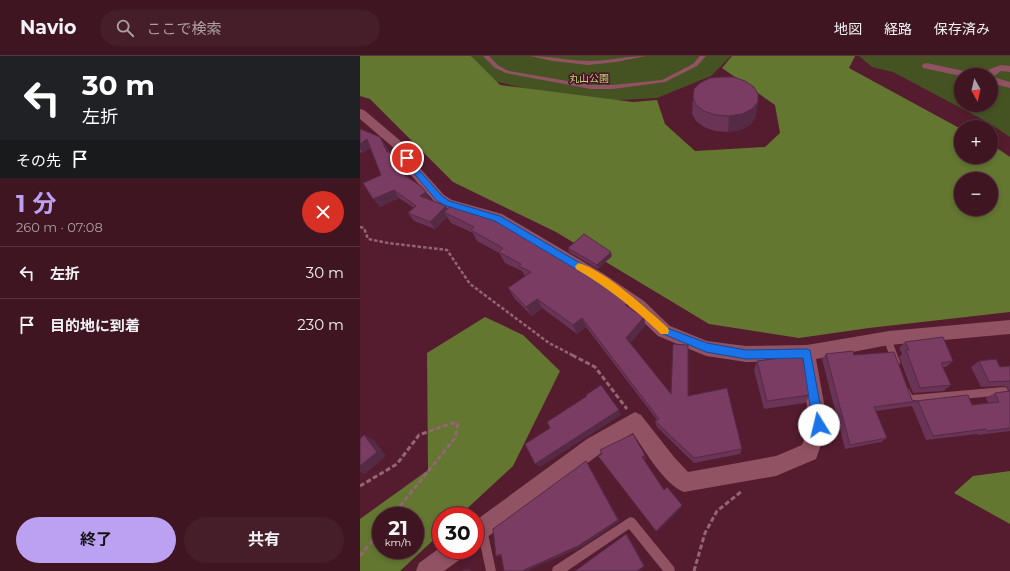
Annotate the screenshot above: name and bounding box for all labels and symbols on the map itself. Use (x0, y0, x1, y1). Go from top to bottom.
north arrow (954, 68, 998, 112)
park label: 丸山公園 (569, 72, 609, 85)
pin (390, 141, 424, 175)
position arrow (798, 404, 840, 446)
speed limit sign: 30 (432, 507, 484, 559)

